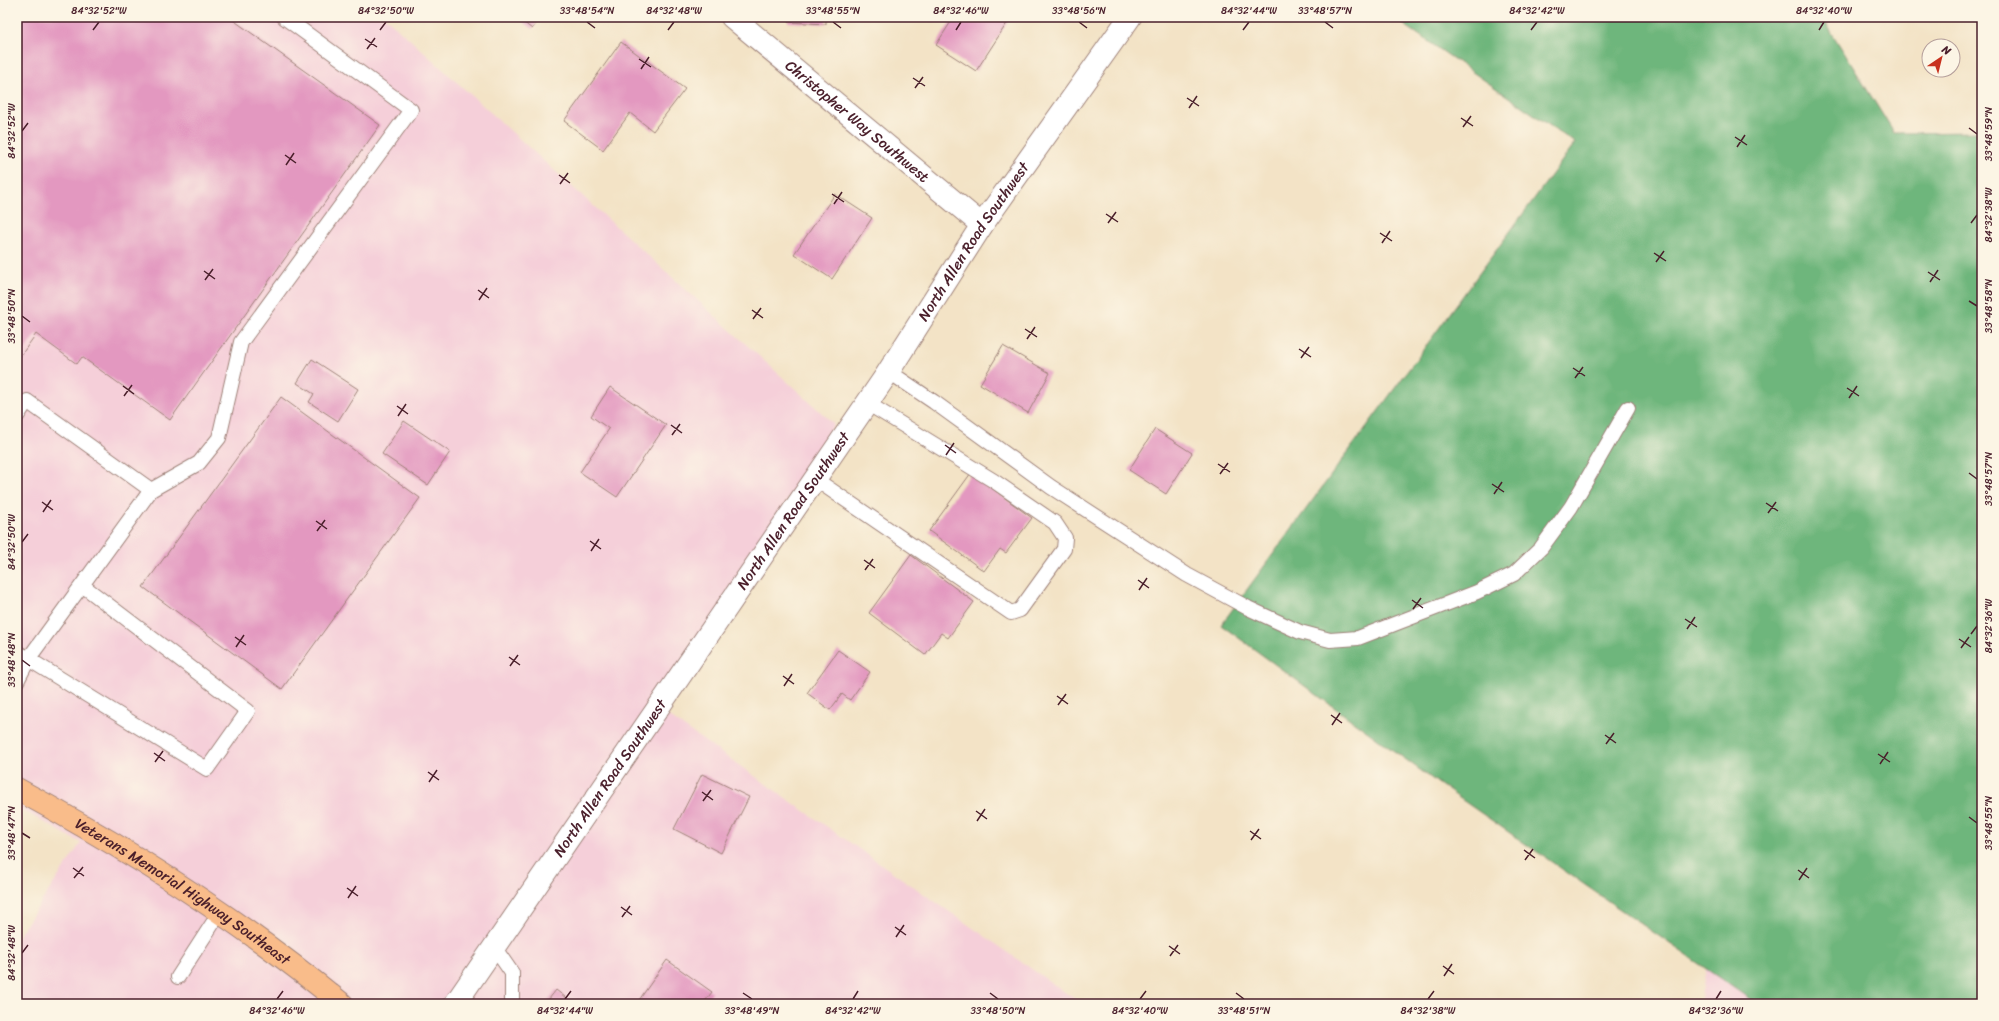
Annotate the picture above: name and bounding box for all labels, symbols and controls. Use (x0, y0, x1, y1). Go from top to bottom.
text: 84°32'52"W (71, 2, 127, 20)
text: 84°32'50"W (358, 2, 414, 20)
text: 33°48'54"N (560, 2, 614, 20)
text: 84°32'48"W (646, 2, 702, 20)
text: 33°48'55"N (806, 2, 860, 20)
text: 84°32'46"W (933, 2, 989, 20)
text: 33°48'56"N (1052, 2, 1106, 20)
text: 84°32'44"W (1221, 2, 1277, 20)
text: 33°48'57"N (1298, 2, 1352, 20)
text: 84°32'42"W (1509, 2, 1565, 20)
text: 84°32'40"W (1796, 2, 1852, 20)
north arrow (1921, 38, 1961, 78)
text: N (1937, 40, 1955, 60)
street label: Christopher Way Southwest (779, 53, 936, 190)
text: 84°32'52"W (3, 103, 21, 159)
text: 33°48'59"N (1980, 107, 1998, 161)
street label: North Allen Road Southwest (911, 156, 1037, 326)
text: 84°32'38"W (1980, 187, 1998, 242)
text: 33°48'58"N (1980, 279, 1998, 333)
text: 33°48'50"N (3, 289, 21, 343)
street label: North Allen Road Southwest (730, 426, 857, 595)
text: 33°48'57"N (1980, 452, 1998, 506)
text: 84°32'50"W (3, 514, 21, 570)
text: 84°32'36"W (1980, 598, 1998, 653)
text: 33°48'48"N (3, 633, 21, 687)
street label: North Allen Road Southwest (546, 693, 674, 862)
text: 33°48'55"N (1980, 796, 1998, 850)
text: 33°48'47"N (3, 806, 21, 860)
street label: Veterans Memorial Highway Southeast (70, 811, 297, 973)
text: 84°32'48"W (3, 925, 21, 981)
text: 84°32'46"W (249, 1002, 305, 1020)
text: 84°32'44"W (537, 1002, 593, 1020)
text: 33°48'49"N (725, 1002, 779, 1020)
text: 84°32'42"W (825, 1002, 881, 1020)
text: 33°48'50"N (971, 1002, 1025, 1020)
text: 84°32'40"W (1112, 1002, 1168, 1020)
text: 33°48'51"N (1218, 1002, 1270, 1020)
text: 84°32'38"W (1401, 1002, 1456, 1020)
text: 84°32'36"W (1689, 1002, 1744, 1020)

